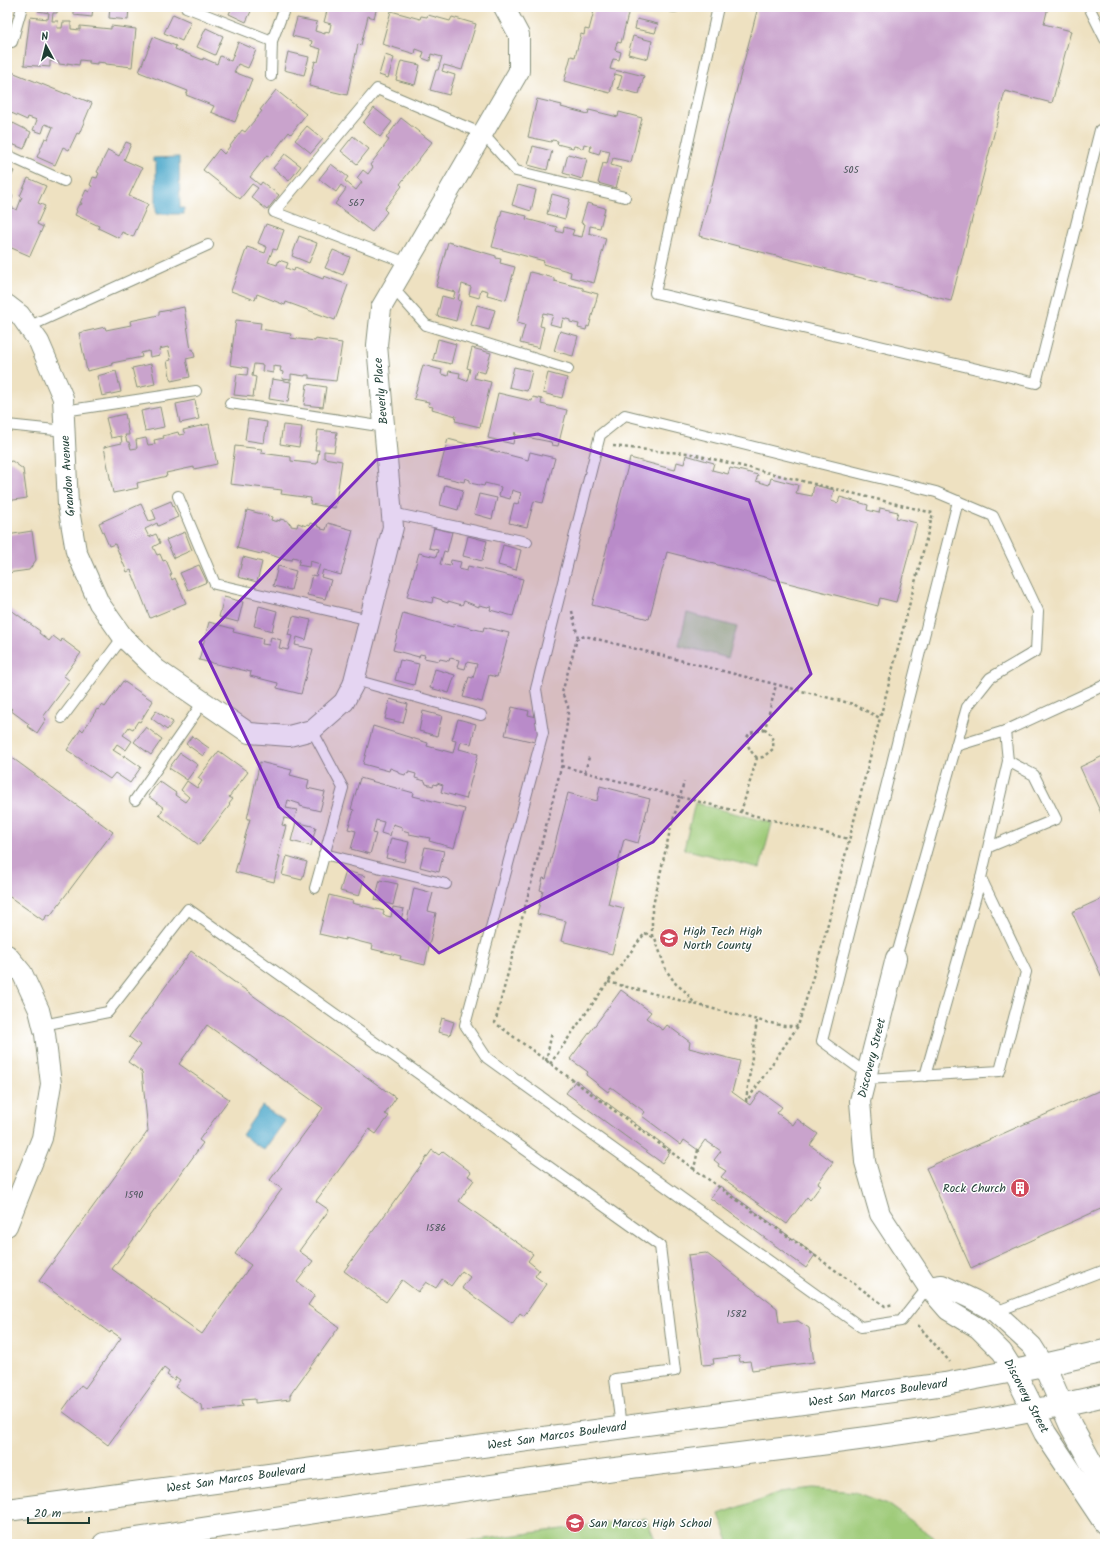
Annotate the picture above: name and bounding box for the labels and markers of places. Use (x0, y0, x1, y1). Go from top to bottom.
place label: High Tech High North County (683, 922, 762, 955)
school or university icon: High Tech High North County (658, 927, 680, 949)
building icon: Rock Church (1009, 1177, 1031, 1199)
place label: Rock Church (943, 1179, 1006, 1198)
school or university icon: San Marcos High School (564, 1512, 586, 1534)
place label: San Marcos High School (589, 1514, 712, 1533)

